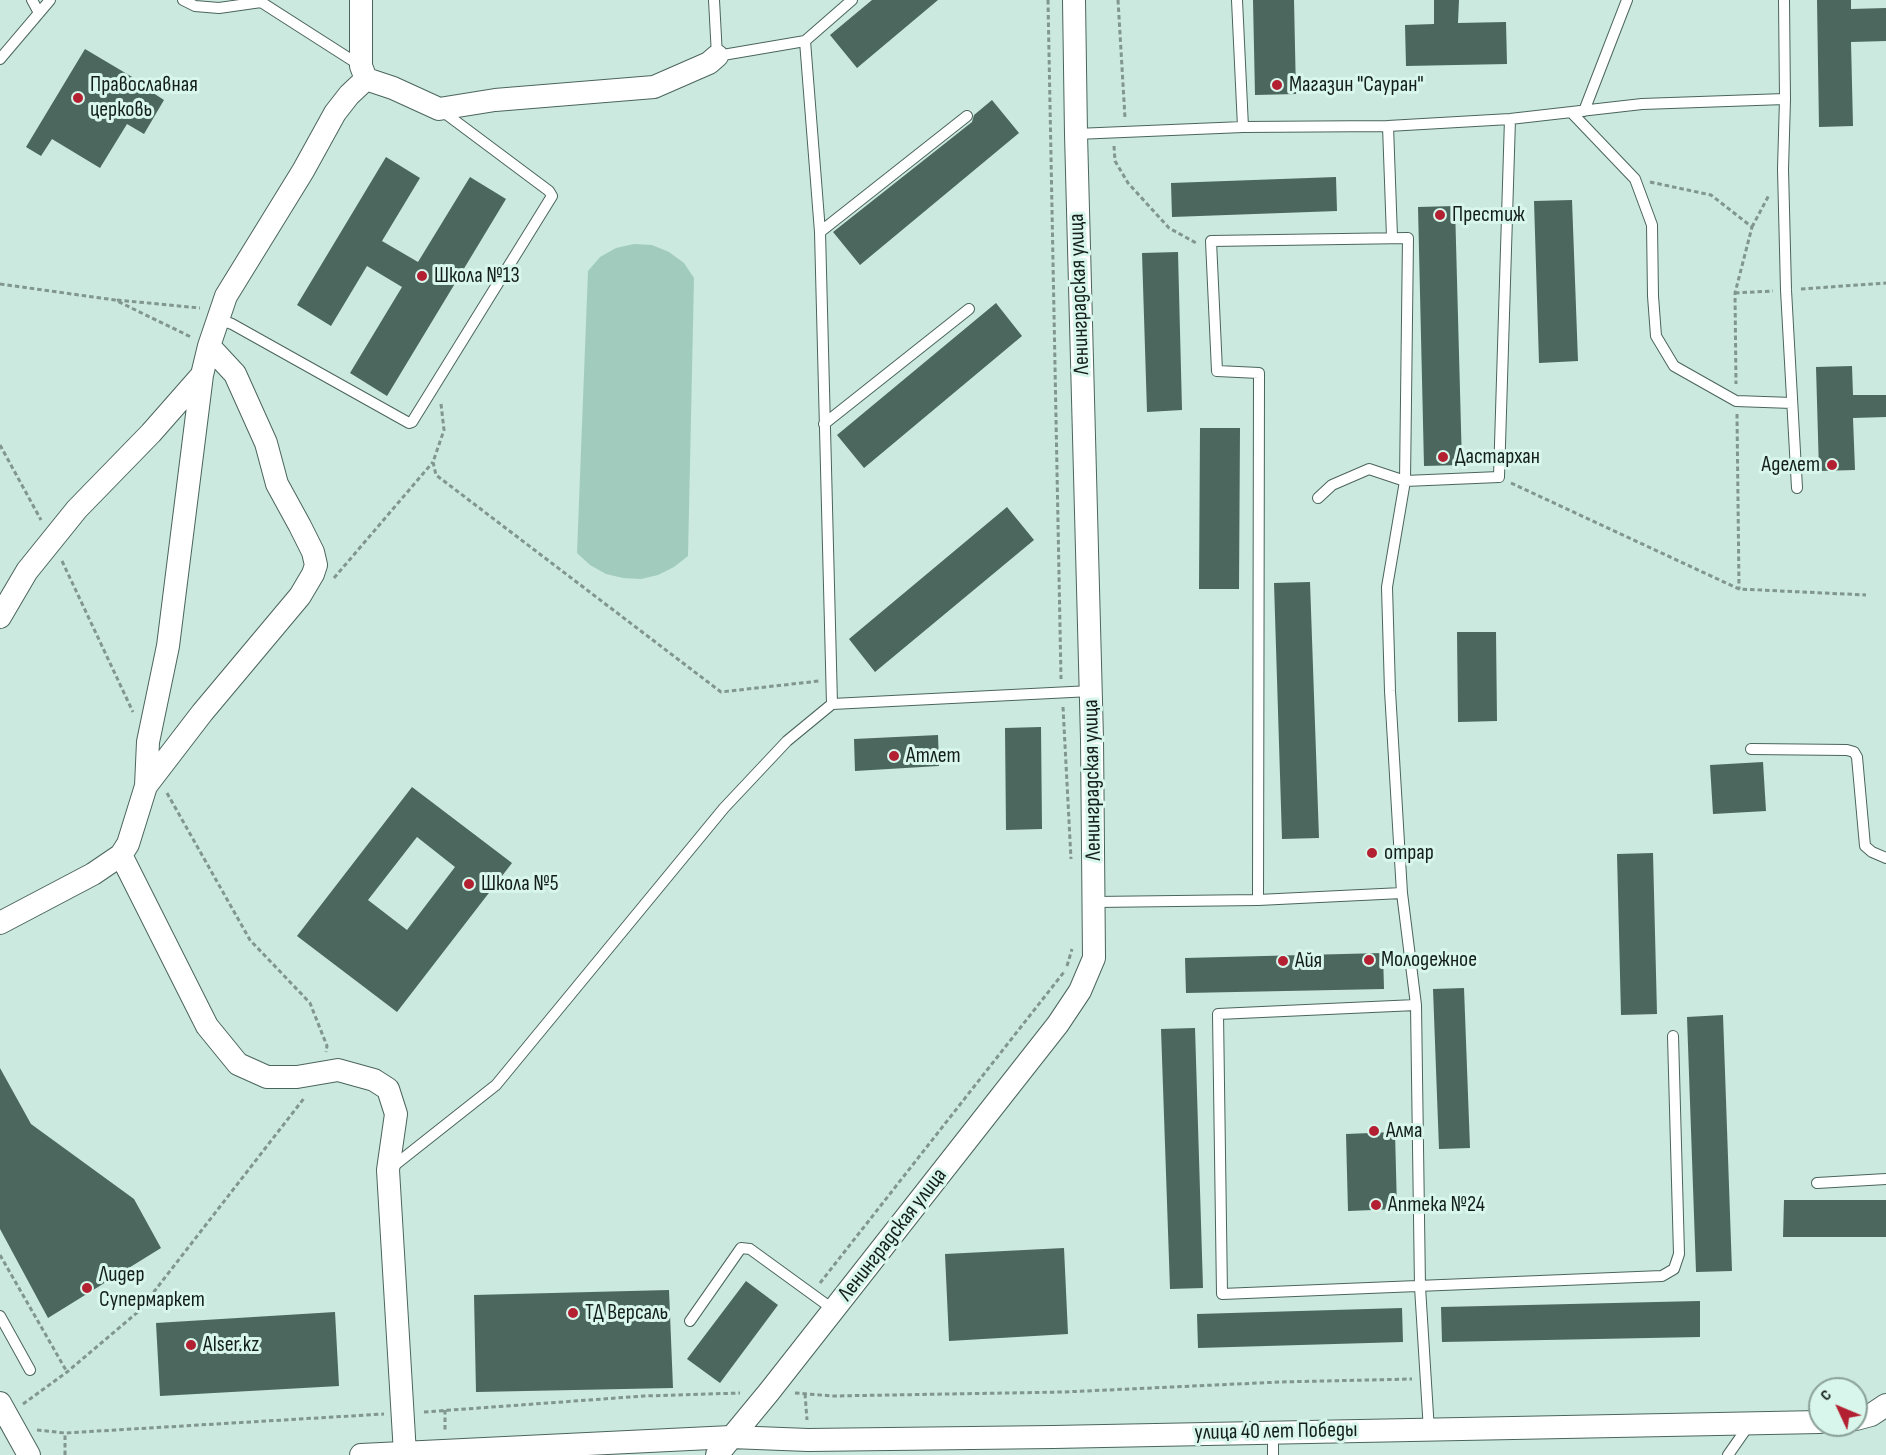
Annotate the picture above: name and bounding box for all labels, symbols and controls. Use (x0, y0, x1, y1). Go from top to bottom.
place label: Православная церковь (90, 72, 198, 124)
place label: Магазин "Сауран" (1289, 72, 1424, 98)
marker: Магазин "Сауран" (1270, 78, 1284, 92)
marker: Православная церковь (71, 91, 85, 105)
place label: Престиж (1452, 202, 1525, 228)
marker: Престиж (1433, 208, 1447, 222)
street label: Ленинградская улица (1064, 213, 1096, 375)
place label: Школа №13 (434, 263, 520, 289)
marker: Школа №13 (415, 269, 429, 283)
place label: Дастархан (1455, 444, 1540, 470)
marker: Дастархан (1436, 450, 1450, 464)
place label: Аделет (1762, 452, 1820, 478)
marker: Аделет (1825, 458, 1839, 472)
street label: Ленинградская улица (1078, 699, 1108, 861)
place label: Атлет (906, 743, 961, 769)
marker: Атлет (887, 749, 901, 763)
place label: отрар (1384, 840, 1434, 866)
marker: отрар (1365, 846, 1379, 860)
place label: Школа №5 (481, 871, 559, 897)
marker: Школа №5 (462, 877, 476, 891)
place label: Молодежное (1381, 947, 1477, 973)
place label: Айя (1295, 948, 1322, 974)
marker: Молодежное (1362, 953, 1376, 967)
marker: Айя (1276, 954, 1290, 968)
place label: Алма (1386, 1118, 1423, 1144)
marker: Алма (1367, 1124, 1381, 1138)
street label: Ленинградская улица (833, 1163, 953, 1307)
place label: Аптека №24 (1388, 1192, 1485, 1218)
marker: Аптека №24 (1369, 1198, 1383, 1212)
place label: Лидер Супермаркет (99, 1262, 205, 1314)
marker: Лидер Супермаркет (80, 1281, 94, 1295)
place label: ТД Версаль (585, 1300, 668, 1326)
marker: ТД Версаль (566, 1306, 580, 1320)
place label: Alser.kz (203, 1332, 259, 1358)
marker: Alser.kz (184, 1338, 198, 1352)
north arrow (1808, 1377, 1868, 1437)
text: С (1816, 1386, 1836, 1405)
street label: улица 40 лет Победы (1194, 1417, 1358, 1447)

